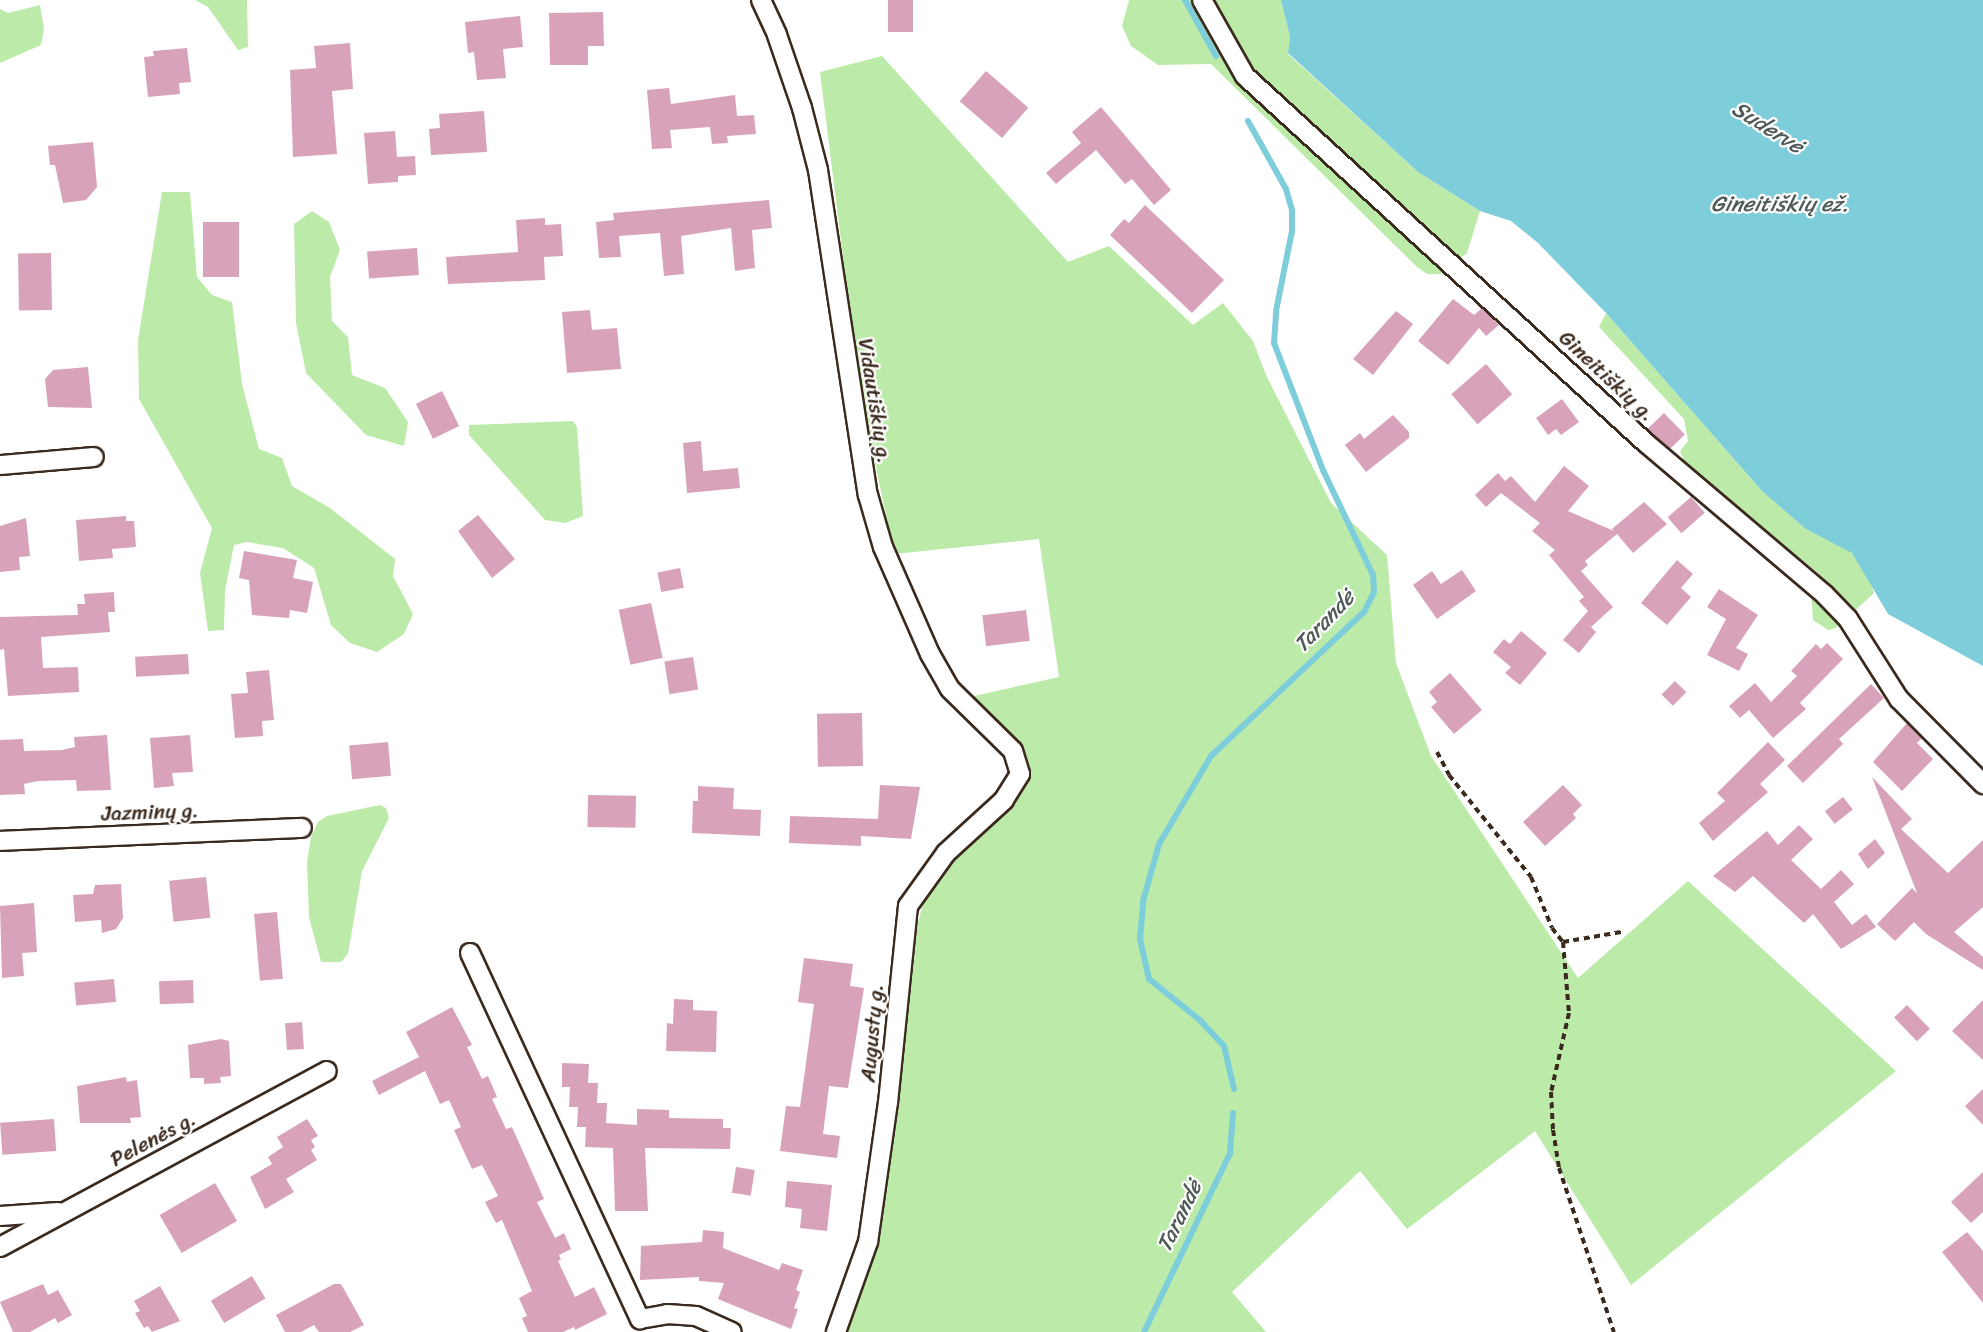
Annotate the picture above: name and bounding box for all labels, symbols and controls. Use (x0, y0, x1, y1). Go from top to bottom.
water label: Sudervė (1727, 95, 1809, 159)
water label: Gineitiškių ež. (1711, 191, 1849, 217)
street label: Gineitiškių g. (1554, 325, 1660, 427)
street label: Vidautiškių g. (853, 337, 897, 465)
water label: Tarandė (1288, 584, 1360, 658)
street label: Jazminų g. (101, 798, 199, 826)
street label: Augustų g. (855, 983, 889, 1083)
street label: Pelenės g. (106, 1106, 200, 1172)
water label: Tarandė (1150, 1176, 1208, 1256)

